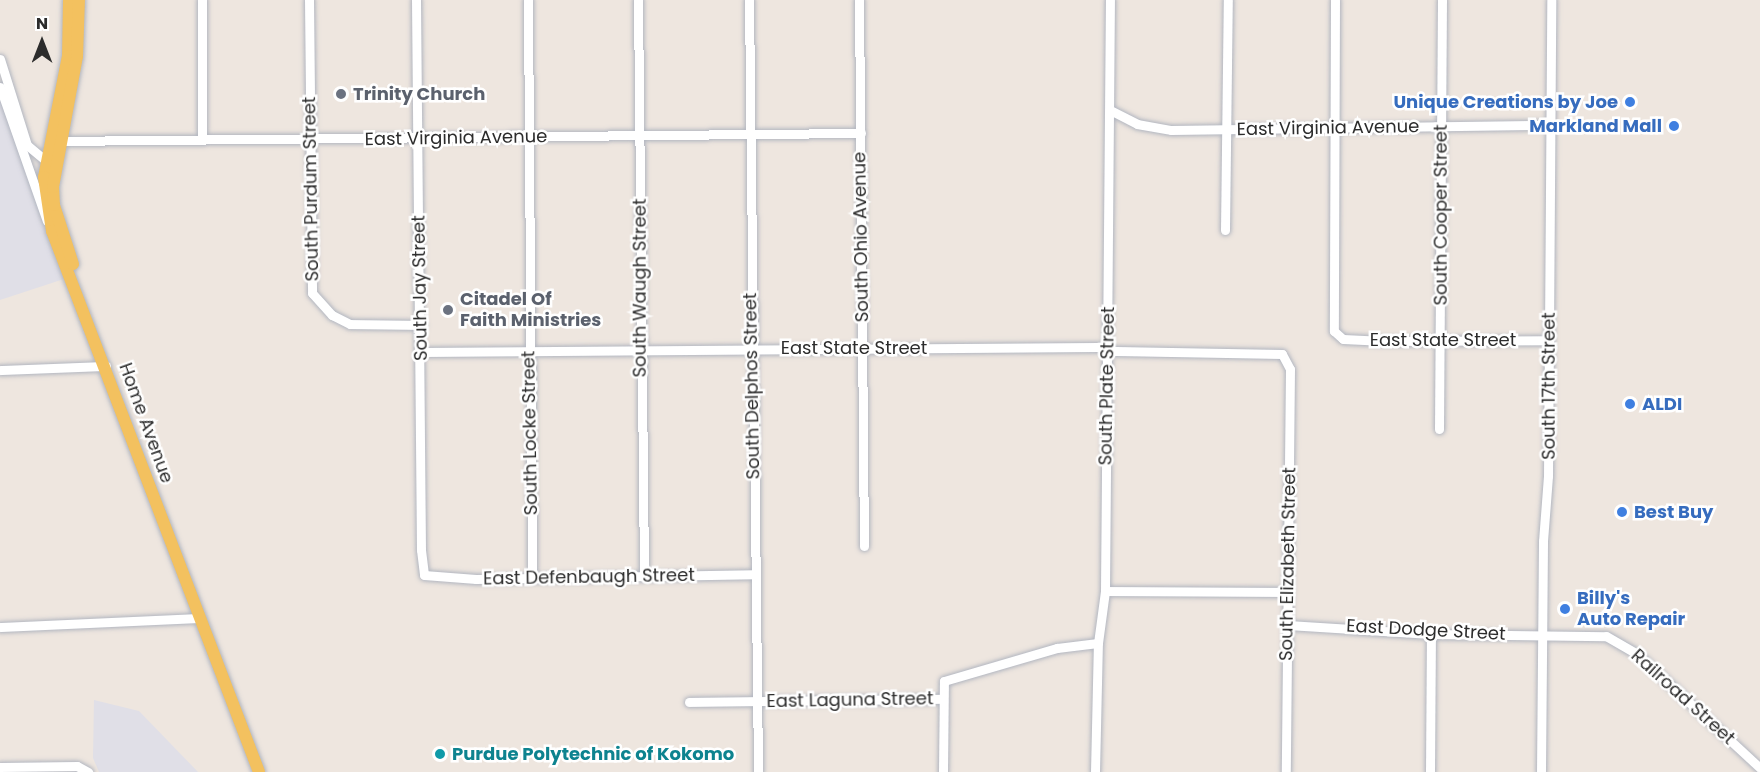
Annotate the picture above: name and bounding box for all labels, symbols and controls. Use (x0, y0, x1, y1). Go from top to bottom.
north arrow (12, 12, 72, 72)
text: N (36, 12, 48, 35)
place label: Trinity Church (353, 83, 485, 105)
marker: Trinity Church (334, 87, 348, 101)
place label: Unique Creations by Joe (1393, 91, 1618, 113)
marker: Unique Creations by Joe (1623, 95, 1637, 109)
street label: South Purdum Street (299, 96, 323, 282)
place label: Markland Mall (1529, 115, 1662, 137)
street label: East Virginia Avenue (1237, 116, 1419, 140)
marker: Markland Mall (1667, 119, 1681, 133)
street label: South Cooper Street (1430, 125, 1452, 305)
street label: East Virginia Avenue (365, 126, 547, 150)
street label: South Ohio Avenue (849, 152, 873, 322)
street label: South Waugh Street (629, 199, 651, 377)
street label: South Jay Street (408, 215, 432, 361)
place label: Citadel Of Faith Ministries (460, 289, 601, 332)
street label: South Delphos Street (740, 292, 764, 480)
marker: Citadel Of Faith Ministries (441, 303, 455, 317)
street label: South Plate Street (1095, 306, 1119, 466)
street label: South 17th Street (1538, 312, 1560, 460)
street label: East State Street (1370, 329, 1516, 351)
street label: East State Street (781, 337, 927, 359)
street label: South Locke Street (518, 351, 542, 515)
street label: Home Avenue (114, 360, 178, 486)
place label: ALDI (1642, 393, 1682, 415)
marker: ALDI (1623, 397, 1637, 411)
street label: South Elizabeth Street (1276, 467, 1300, 661)
place label: Best Buy (1634, 501, 1713, 523)
marker: Best Buy (1615, 505, 1629, 519)
street label: East Defenbaugh Street (483, 564, 695, 590)
place label: Billy's Auto Repair (1577, 588, 1685, 630)
marker: Billy's Auto Repair (1558, 602, 1572, 616)
street label: East Dodge Street (1346, 615, 1506, 645)
street label: Railroad Street (1627, 645, 1739, 749)
street label: East Laguna Street (766, 688, 934, 712)
place label: Purdue Polytechnic of Kokomo (452, 743, 734, 765)
marker: Purdue Polytechnic of Kokomo (433, 747, 447, 761)

